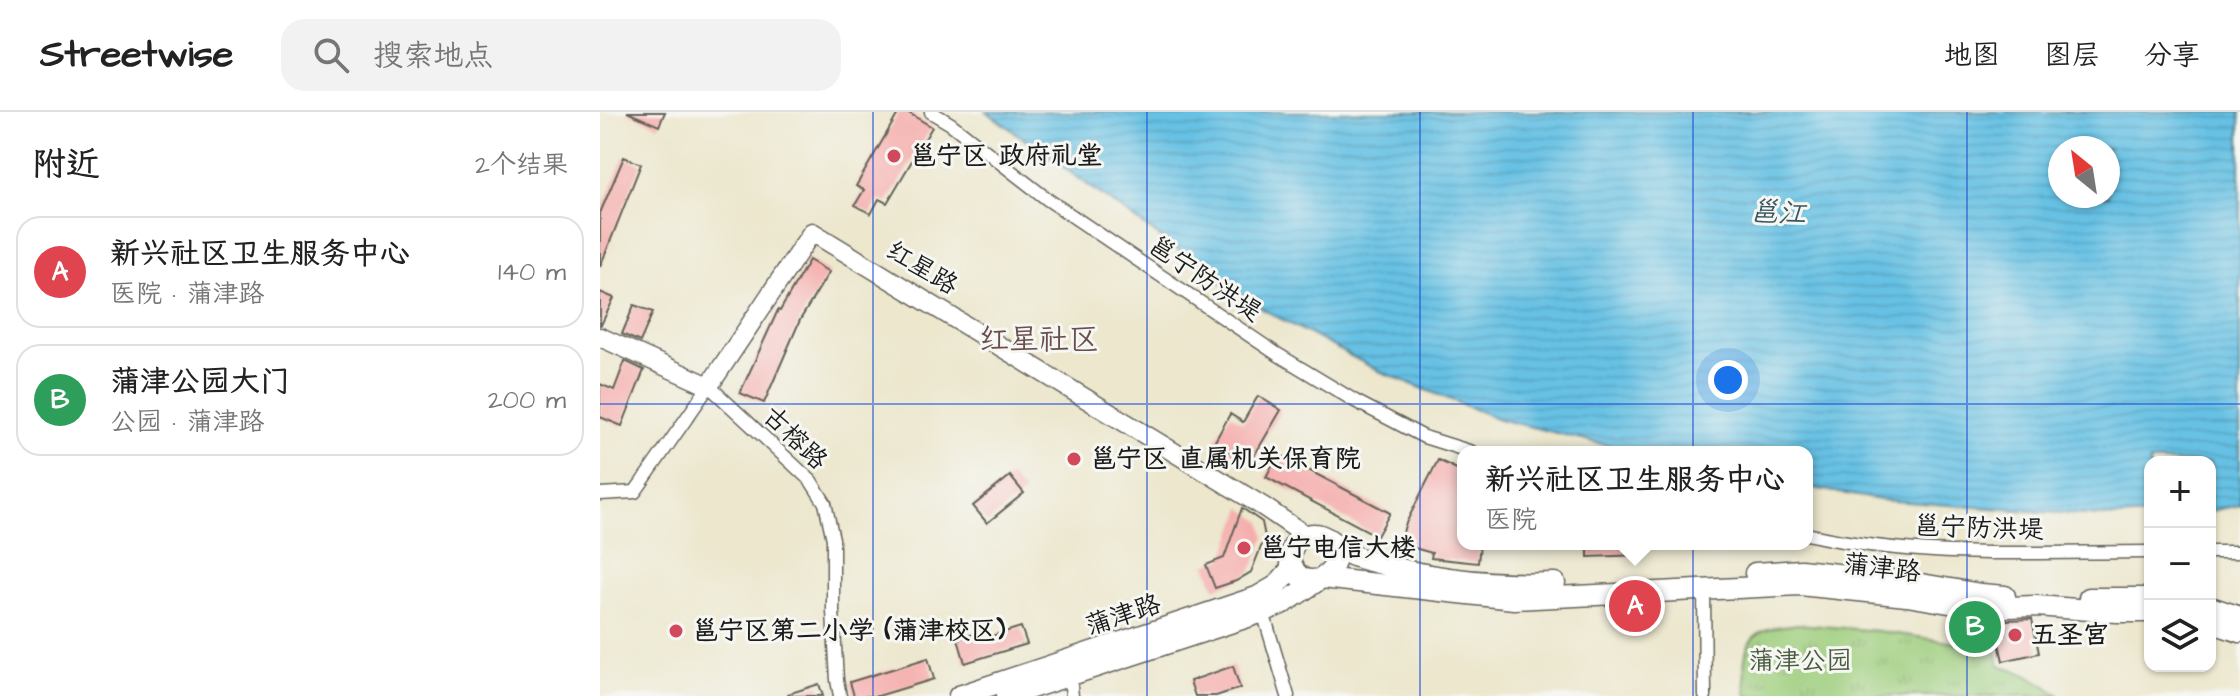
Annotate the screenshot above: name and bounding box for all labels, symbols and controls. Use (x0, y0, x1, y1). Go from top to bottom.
search box (281, 19, 841, 91)
text: Streetwise (40, 29, 233, 81)
icon: search (309, 33, 353, 77)
text: 搜索地点 (373, 35, 493, 77)
text: 地图 (1944, 36, 2000, 75)
text: 图层 (2044, 36, 2100, 75)
text: 分享 (2144, 36, 2200, 75)
north arrow (2048, 136, 2120, 208)
place label: 邕宁区 政府礼堂 (910, 138, 1102, 174)
text: 附近 (32, 141, 100, 189)
text: 2个结果 (475, 147, 568, 183)
marker: 邕宁区 政府礼堂 (885, 147, 903, 165)
water label: 邕江 (1749, 192, 1809, 234)
street label: 邕宁防洪堤 (1141, 228, 1269, 330)
street label: 红星路 (879, 232, 965, 304)
text: 新兴社区卫生服务中心 (110, 233, 410, 275)
text: A (52, 254, 68, 290)
text: 140 m (498, 254, 566, 290)
text: 医院 · 蒲津路 (110, 276, 264, 312)
district label: 红星社区 (979, 319, 1099, 361)
your location (1708, 360, 1748, 400)
text: 蒲津公园大门 (110, 361, 290, 403)
text: B (51, 382, 69, 418)
text: 200 m (488, 382, 566, 418)
street label: 古榕路 (754, 398, 836, 478)
text: 公园 · 蒲津路 (110, 404, 264, 440)
place label: 邕宁区 直属机关保育院 (1090, 441, 1360, 477)
popup (1457, 446, 1813, 550)
marker: 邕宁区 直属机关保育院 (1065, 450, 1083, 468)
map controls (2144, 456, 2216, 672)
button: + (2144, 456, 2216, 528)
text: 新兴社区卫生服务中心 (1485, 459, 1785, 501)
text: 医院 (1485, 502, 1537, 538)
street label: 邕宁防洪堤 (1913, 508, 2045, 548)
button: − (2144, 528, 2216, 600)
place label: 邕宁电信大楼 (1260, 530, 1416, 566)
marker: 邕宁电信大楼 (1235, 539, 1253, 557)
street label: 蒲津路 (1841, 545, 1923, 591)
pin: A (1609, 576, 1661, 636)
street label: 蒲津路 (1080, 586, 1166, 644)
pin: B (1949, 597, 2001, 657)
button: layers (2144, 600, 2216, 672)
place label: 邕宁区第二小学 (蒲津校区) (692, 613, 1005, 649)
place label: 五圣宫 (2031, 617, 2109, 653)
marker: 邕宁区第二小学 (蒲津校区) (667, 622, 685, 640)
marker: 五圣宫 (2006, 626, 2024, 644)
park label: 蒲津公园 (1748, 643, 1852, 679)

